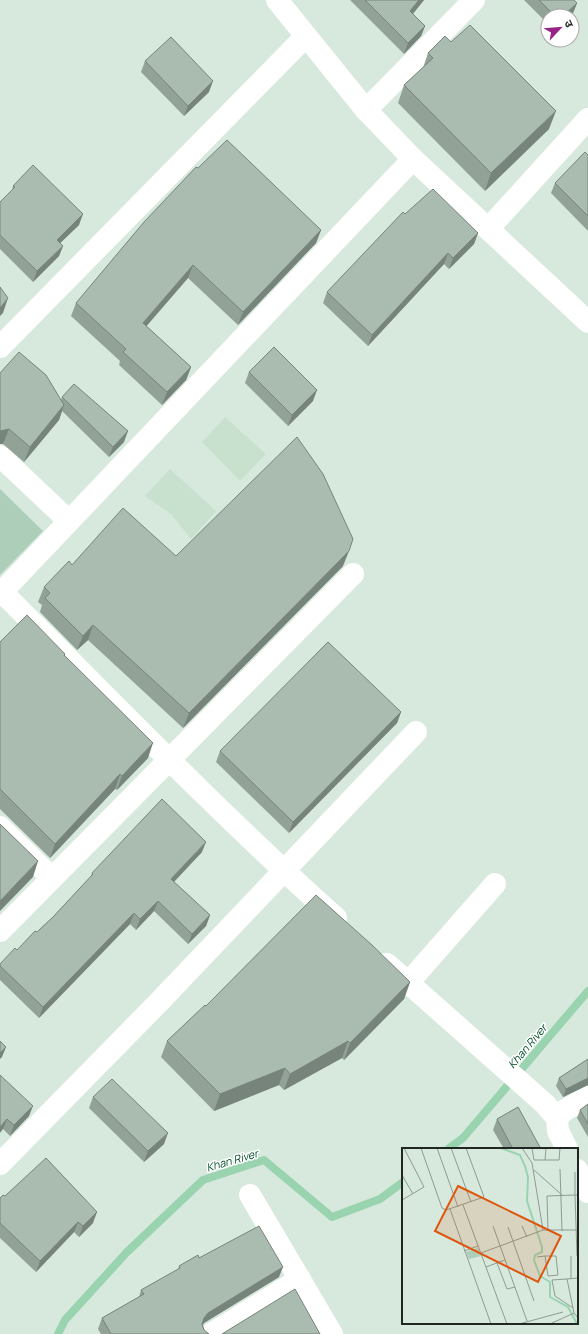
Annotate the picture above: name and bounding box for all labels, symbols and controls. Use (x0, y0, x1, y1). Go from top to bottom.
north arrow (540, 8, 580, 48)
text: उ (561, 17, 578, 30)
water label: Khan River (504, 1019, 551, 1071)
water label: Khan River (204, 1145, 262, 1175)
inset map (402, 1148, 578, 1324)

